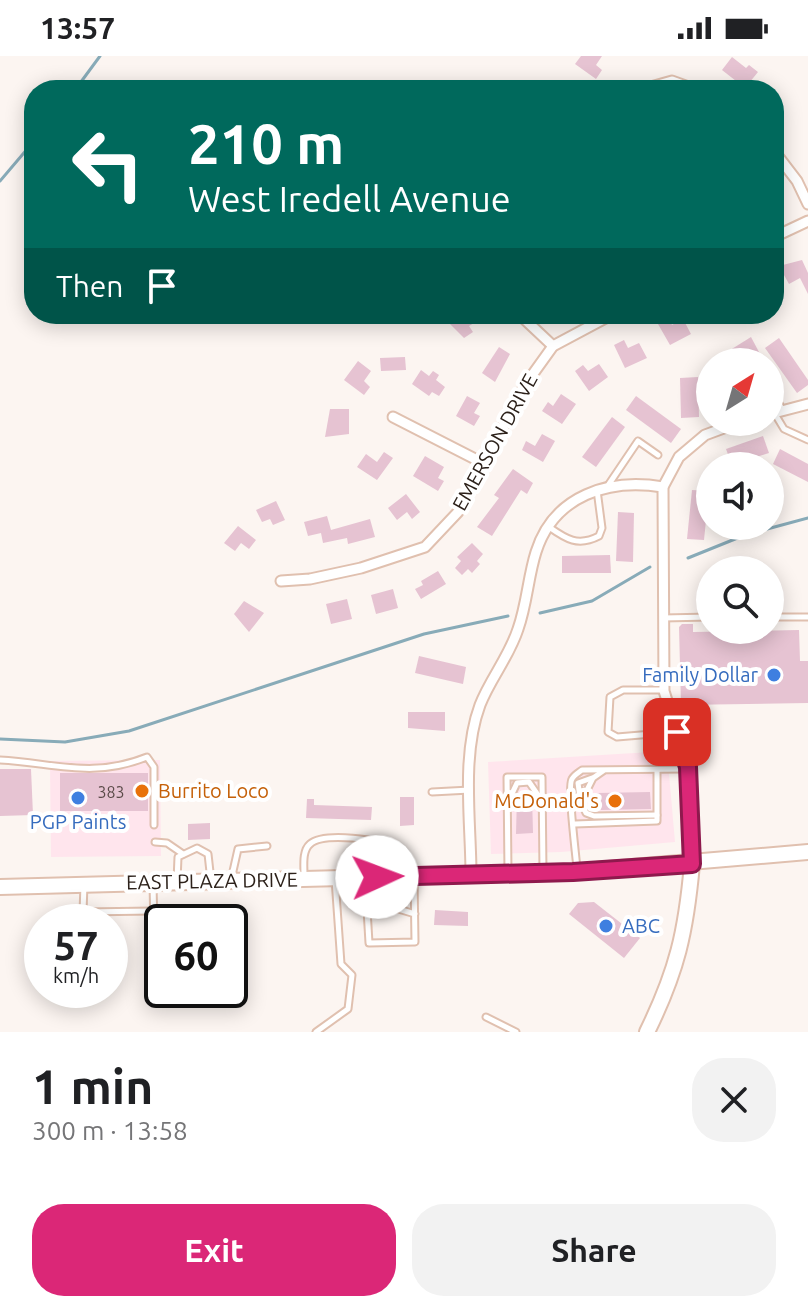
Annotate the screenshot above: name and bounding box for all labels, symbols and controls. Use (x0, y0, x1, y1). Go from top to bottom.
text: 13:57 (40, 11, 115, 45)
icon: left (56, 112, 160, 216)
text: 210 m (188, 112, 344, 175)
text: West Iredell Avenue (188, 178, 511, 219)
icon: arrive (140, 264, 184, 308)
text: Then (56, 269, 124, 303)
north arrow (696, 348, 784, 436)
map controls (696, 348, 784, 644)
street label: EMERSON DRIVE (447, 369, 542, 514)
button: sound (696, 452, 784, 540)
button: search (696, 556, 784, 644)
place label: Family Dollar (642, 663, 758, 686)
marker: Family Dollar (765, 666, 783, 684)
pin (643, 698, 711, 766)
icon: arrive (655, 710, 699, 754)
place label: Burrito Loco (158, 779, 269, 802)
marker: Burrito Loco (133, 782, 151, 800)
house number: 383 (97, 783, 125, 801)
marker: PGP Paints (69, 789, 87, 807)
place label: McDonald's (494, 789, 599, 812)
marker: McDonald's (606, 792, 624, 810)
place label: PGP Paints (30, 810, 126, 833)
position arrow (335, 835, 419, 919)
street label: EAST PLAZA DRIVE (126, 868, 298, 893)
speed limit sign: 60 (144, 904, 248, 1008)
place label: ABC (622, 914, 660, 937)
marker: ABC (597, 917, 615, 935)
text: 57 (53, 923, 99, 968)
text: km/h (53, 964, 99, 987)
button: close (692, 1058, 776, 1142)
text: 1 min (32, 1059, 153, 1113)
text: 300 m · 13:58 (32, 1116, 188, 1145)
button: Exit (32, 1204, 396, 1296)
button: Share (412, 1204, 776, 1296)

